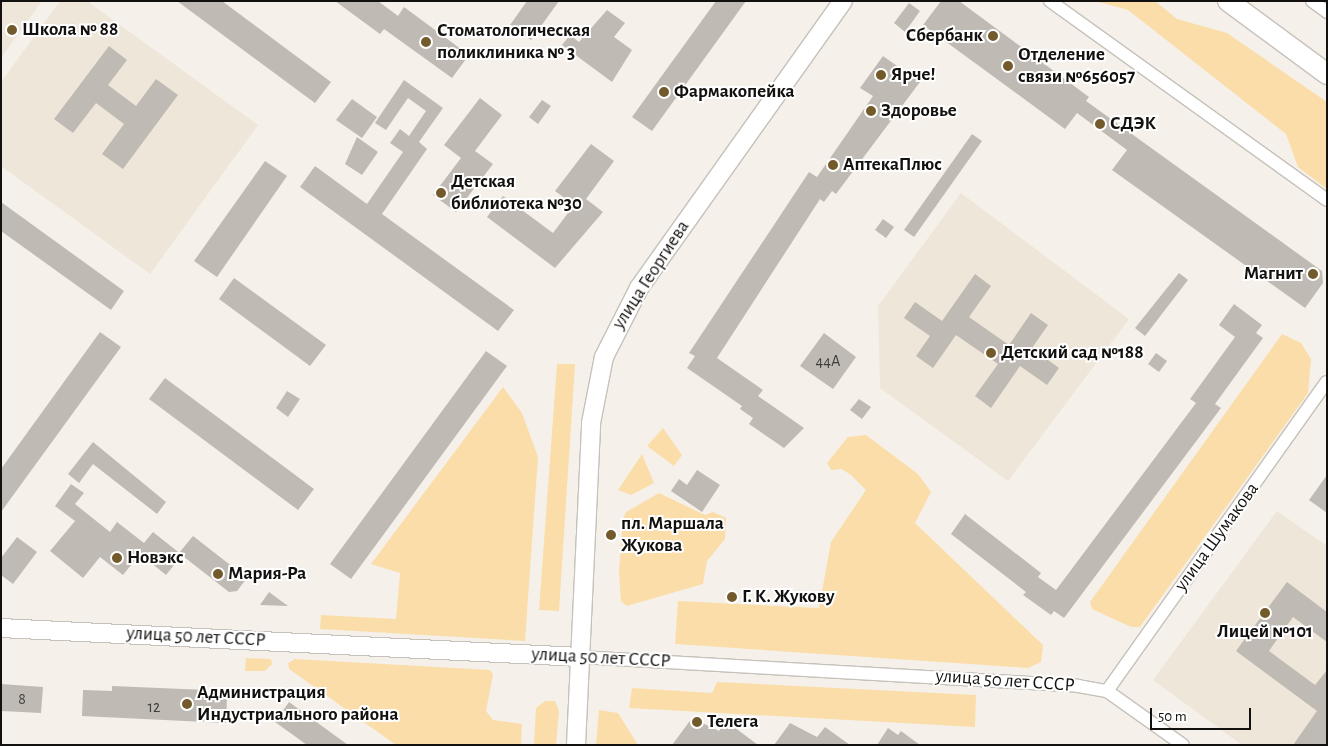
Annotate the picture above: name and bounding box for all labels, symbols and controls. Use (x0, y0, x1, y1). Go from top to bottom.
place label: Школа № 88 (22, 19, 118, 41)
place label: Стоматологическая поликлиника № 3 (437, 20, 590, 64)
marker: Школа № 88 (6, 24, 18, 36)
place label: Сбербанк (906, 25, 983, 47)
marker: Сбербанк (987, 30, 999, 42)
marker: Стоматологическая поликлиника № 3 (419, 35, 433, 49)
place label: Отделение связи №656057 (1018, 44, 1135, 88)
marker: Отделение связи №656057 (1002, 60, 1014, 72)
place label: Ярче! (891, 64, 935, 86)
marker: Ярче! (875, 69, 887, 81)
place label: Фармакопейка (674, 81, 795, 103)
marker: Фармакопейка (658, 86, 670, 98)
place label: Здоровье (881, 100, 957, 122)
marker: Здоровье (865, 105, 877, 117)
place label: СДЭК (1110, 113, 1156, 135)
marker: СДЭК (1094, 118, 1106, 130)
place label: АптекаПлюс (843, 154, 942, 176)
marker: АптекаПлюс (827, 159, 839, 171)
place label: Детская библиотека №30 (451, 171, 582, 215)
marker: Детская библиотека №30 (435, 187, 447, 199)
street label: улица Георгиева (607, 216, 695, 334)
place label: Магнит (1244, 263, 1303, 285)
marker: Магнит (1307, 268, 1319, 280)
place label: Детский сад №188 (1001, 342, 1144, 364)
marker: Детский сад №188 (985, 347, 997, 359)
house number: 44А (816, 351, 840, 371)
street label: улица Шумакова (1170, 478, 1264, 596)
place label: пл. Маршала Жукова (621, 513, 724, 557)
marker: пл. Маршала Жукова (605, 529, 617, 541)
place label: Новэкс (127, 547, 184, 569)
marker: Новэкс (111, 552, 123, 564)
place label: Мария-Ра (228, 563, 306, 585)
marker: Мария-Ра (212, 568, 224, 580)
place label: Г. К. Жукову (742, 586, 835, 608)
marker: Г. К. Жукову (726, 591, 738, 603)
marker: Лицей №101 (1259, 607, 1271, 619)
place label: Лицей №101 (1217, 621, 1313, 643)
street label: улица 50 лет СССР (126, 622, 266, 652)
street label: улица 50 лет СССР (531, 643, 671, 673)
street label: улица 50 лет СССР (935, 665, 1075, 697)
place label: Администрация Индустриального района (197, 682, 398, 726)
house number: 8 (18, 689, 26, 709)
house number: 12 (148, 697, 160, 717)
marker: Администрация Индустриального района (181, 698, 193, 710)
scale bar (1153, 698, 1254, 730)
text: 50 m (1158, 709, 1187, 724)
place label: Телега (707, 711, 759, 733)
marker: Телега (691, 716, 703, 728)

